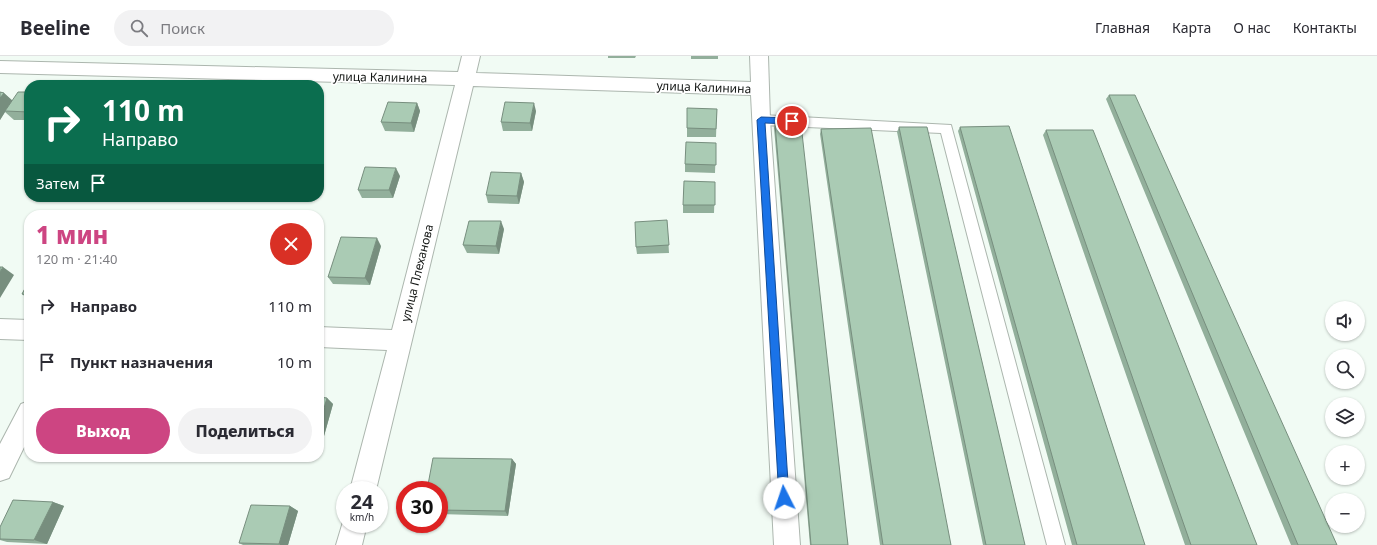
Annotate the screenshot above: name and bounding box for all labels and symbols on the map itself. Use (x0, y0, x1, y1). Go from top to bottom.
street label: улица Калинина (333, 68, 427, 86)
street label: улица Калинина (656, 77, 752, 97)
pin (775, 104, 809, 138)
street label: улица Плеханова (397, 222, 437, 324)
position arrow (763, 477, 805, 519)
speed limit sign: 30 (396, 481, 448, 533)

